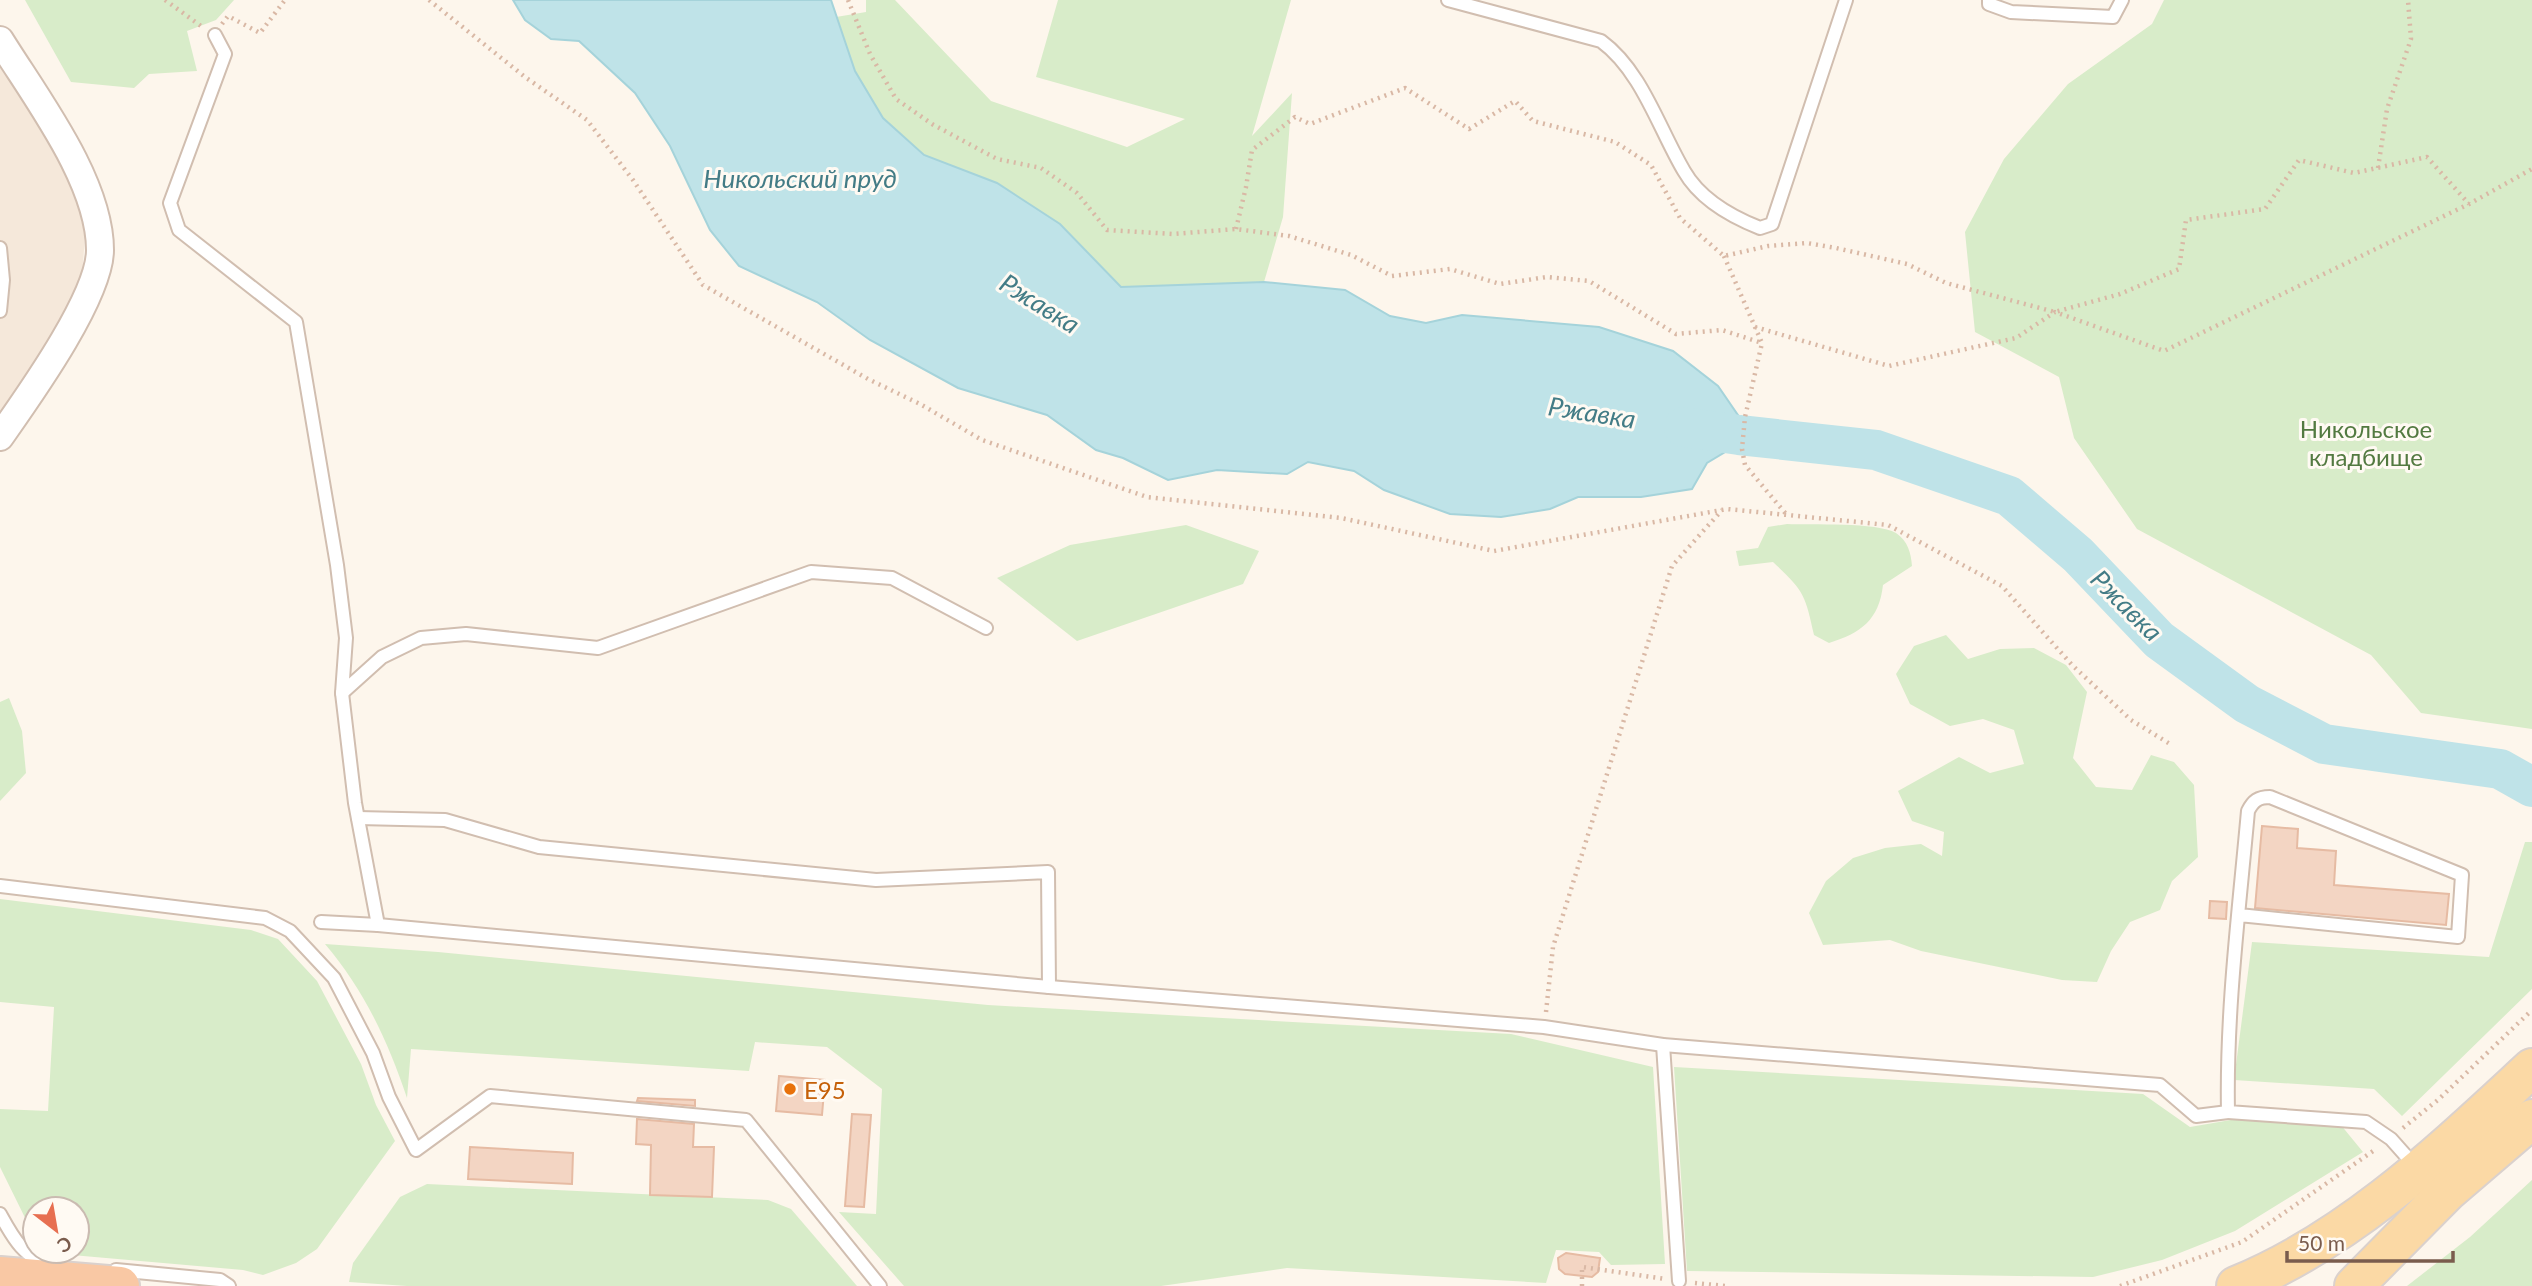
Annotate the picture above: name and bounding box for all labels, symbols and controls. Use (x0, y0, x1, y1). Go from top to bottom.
water label: Никольский пруд (703, 162, 897, 194)
water label: Ржавка (994, 266, 1086, 340)
water label: Ржавка (1546, 389, 1638, 435)
park label: Никольское кладбище (2300, 414, 2432, 471)
water label: Ржавка (2085, 563, 2169, 647)
place label: E95 (804, 1075, 846, 1104)
marker: E95 (782, 1081, 798, 1097)
north arrow (21, 1195, 91, 1265)
scale bar (2287, 1220, 2453, 1264)
text: 50 m (2298, 1230, 2345, 1255)
text: С (53, 1232, 76, 1258)

